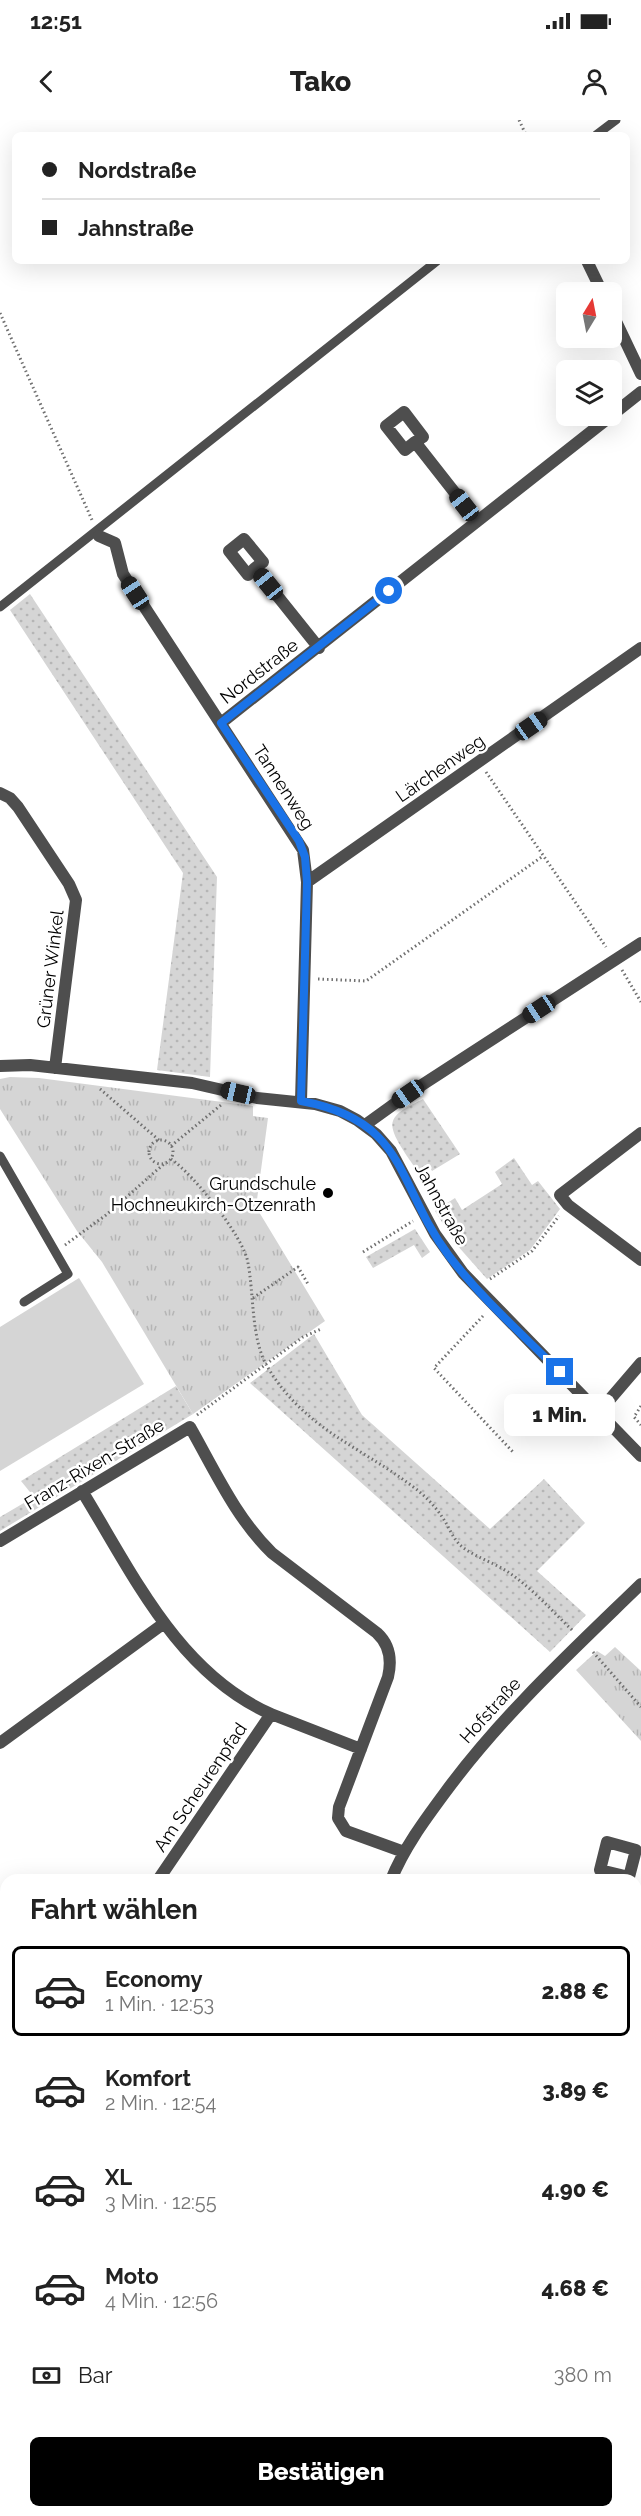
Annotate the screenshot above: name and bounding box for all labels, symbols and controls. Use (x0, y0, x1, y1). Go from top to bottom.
text: 12:51 (30, 8, 82, 34)
icon: back (30, 65, 63, 98)
icon: person (578, 65, 611, 98)
text: Tako (290, 66, 351, 97)
text: Nordstraße (78, 157, 196, 183)
text: Jahnstraße (78, 215, 194, 241)
north arrow (556, 282, 622, 348)
map controls (556, 282, 622, 426)
button: layers (556, 360, 622, 426)
car (446, 485, 482, 525)
car (250, 564, 286, 604)
car (118, 573, 152, 613)
route start (375, 577, 402, 604)
street label: Nordstraße (216, 634, 302, 708)
car (511, 708, 551, 744)
street label: Lärchenweg (392, 730, 488, 806)
street label: Tannenweg (249, 741, 319, 833)
street label: Grüner Winkel (32, 909, 68, 1029)
car (519, 992, 559, 1026)
car (388, 1076, 428, 1112)
car (218, 1080, 258, 1106)
street label: Jahnstraße (411, 1159, 473, 1249)
place label: Grundschule Hochneukirch-Otzenrath (111, 1173, 316, 1215)
marker: Grundschule Hochneukirch-Otzenrath (321, 1186, 335, 1200)
route end (546, 1358, 573, 1385)
callout: 1 Min. (504, 1393, 616, 1435)
text: 1 Min. (532, 1403, 587, 1427)
street label: Franz-Rixen-Straße (20, 1414, 168, 1514)
street label: Hofstraße (455, 1673, 525, 1747)
street label: Am Scheurenpfad (149, 1719, 251, 1855)
text: Fahrt wählen (30, 1894, 198, 1925)
icon: car (33, 1964, 87, 2018)
text: Economy (105, 1966, 203, 1992)
text: 2.88 € (542, 1978, 609, 2004)
text: 1 Min. · 12:53 (105, 1992, 214, 2016)
icon: car (33, 2063, 87, 2117)
text: Komfort (105, 2065, 191, 2091)
text: 3.89 € (542, 2077, 609, 2103)
text: 2 Min. · 12:54 (105, 2091, 216, 2115)
icon: car (33, 2162, 87, 2216)
text: XL (105, 2164, 132, 2190)
text: 4.90 € (542, 2176, 609, 2202)
text: 3 Min. · 12:55 (105, 2190, 217, 2214)
icon: car (33, 2261, 87, 2315)
text: Moto (105, 2263, 159, 2289)
text: 4.68 € (542, 2275, 609, 2301)
text: 4 Min. · 12:56 (105, 2289, 218, 2313)
icon: cash (30, 2359, 63, 2392)
text: Bar (78, 2362, 112, 2388)
text: 380 m (554, 2363, 612, 2387)
button: Bestätigen (30, 2437, 612, 2506)

